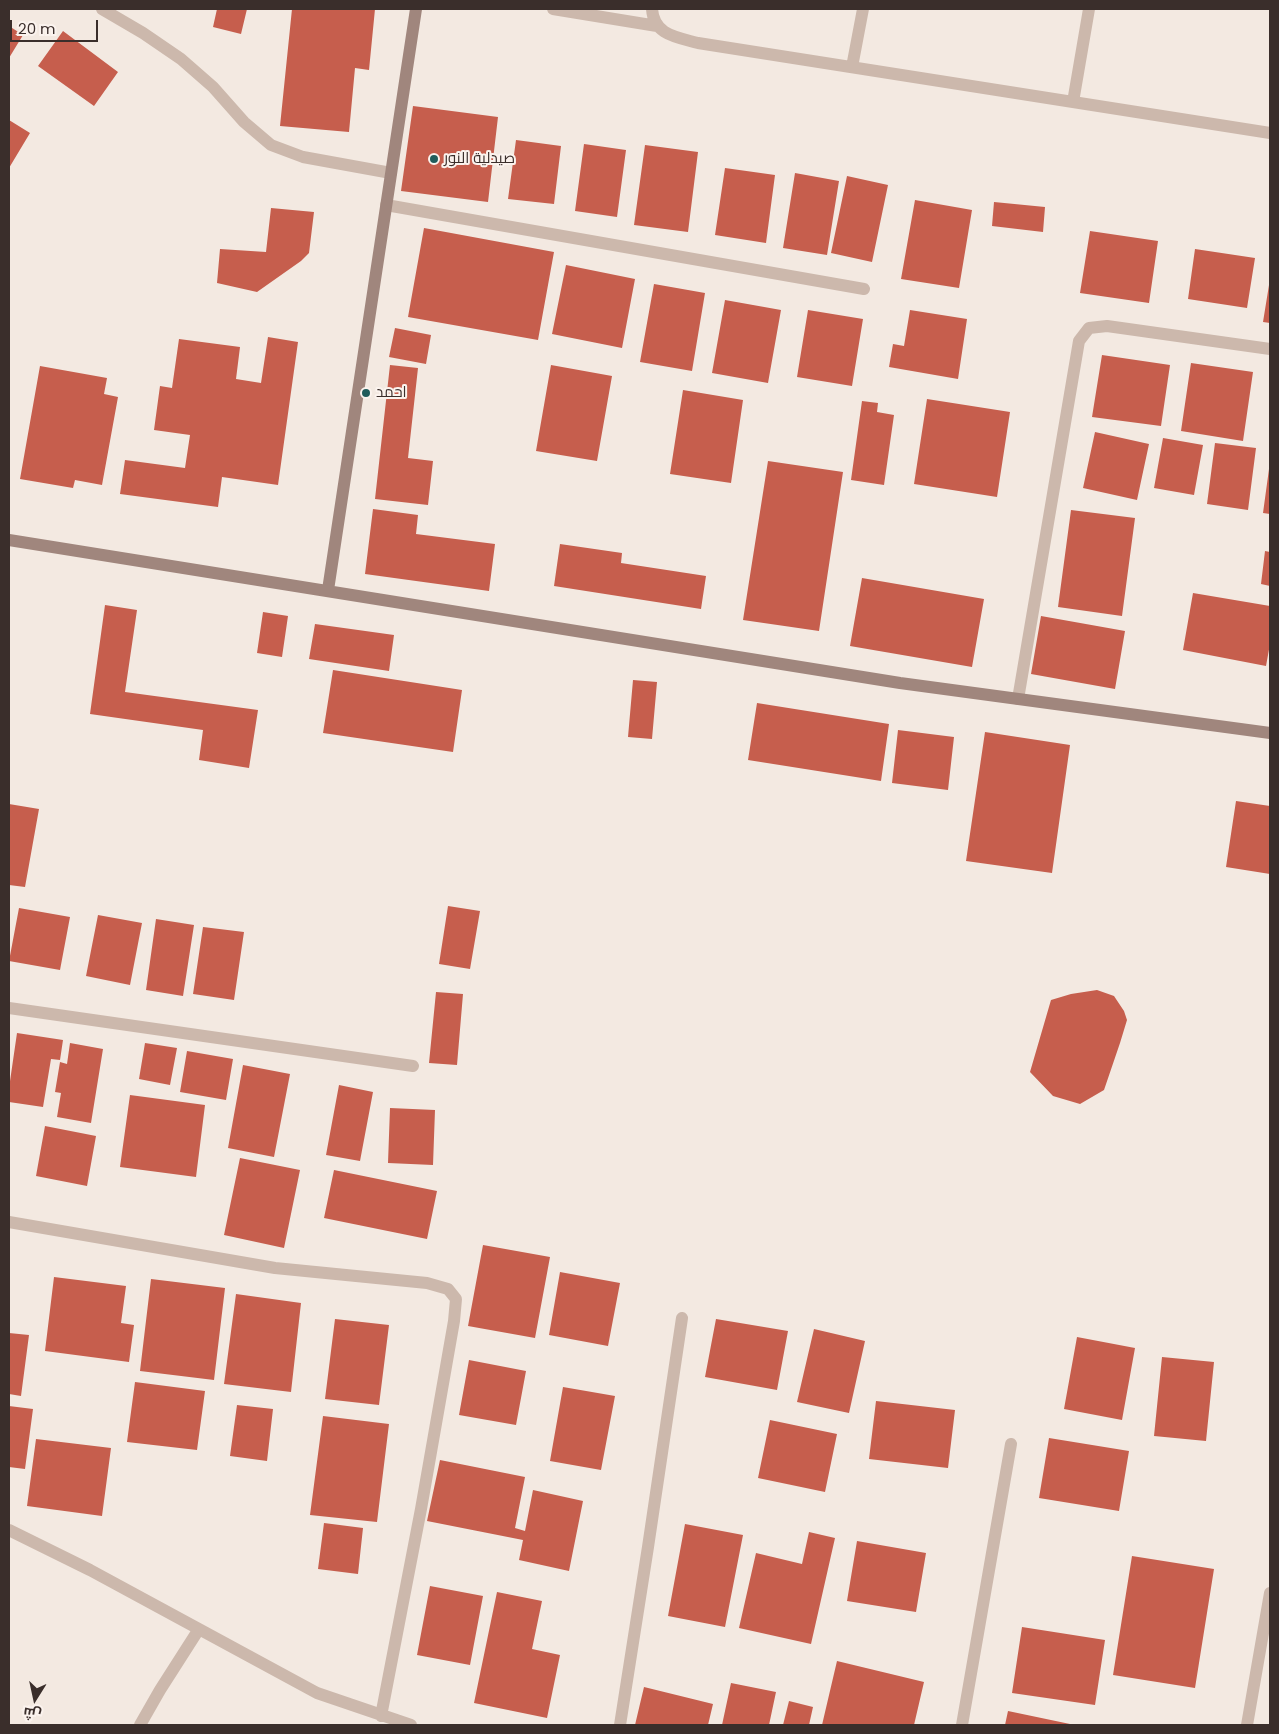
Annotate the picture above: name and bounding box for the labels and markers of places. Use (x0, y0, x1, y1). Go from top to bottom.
place label: صيدلية النور (444, 150, 515, 168)
marker: صيدلية النور (428, 153, 440, 165)
place label: احمد (376, 384, 407, 402)
marker: احمد (360, 387, 372, 399)

